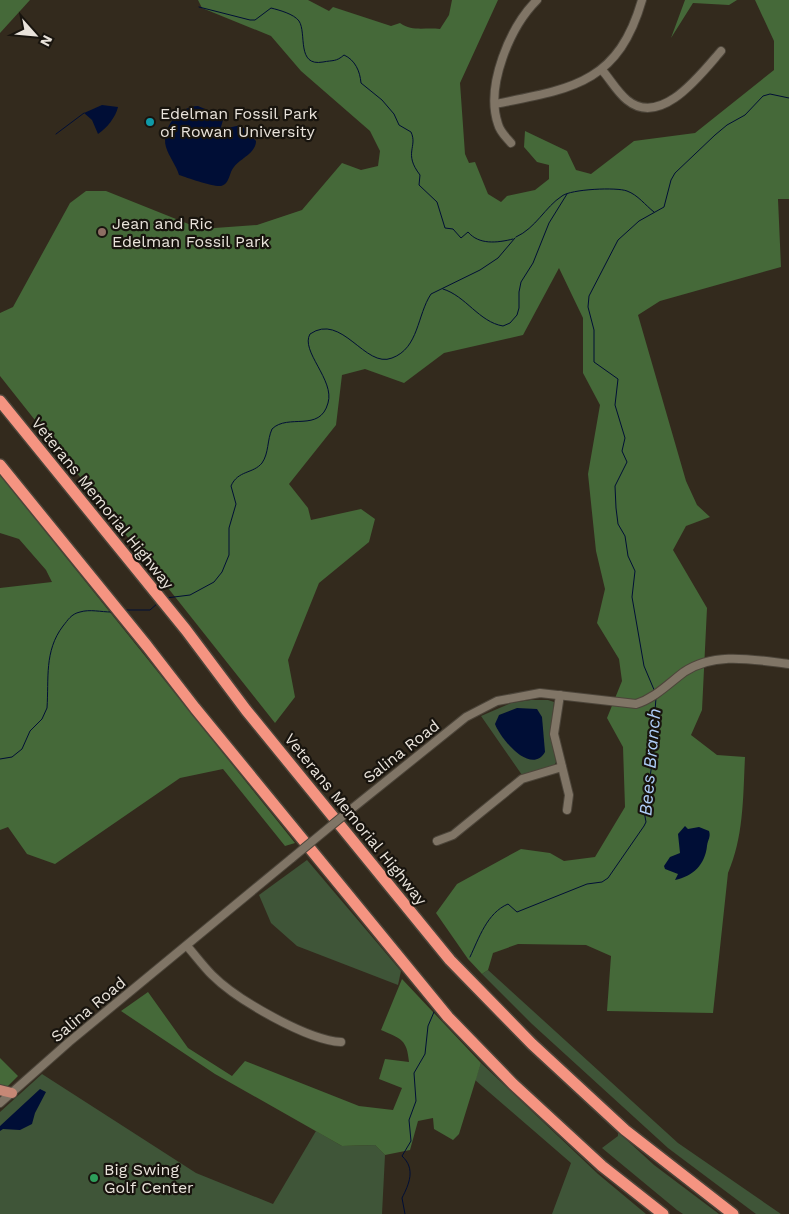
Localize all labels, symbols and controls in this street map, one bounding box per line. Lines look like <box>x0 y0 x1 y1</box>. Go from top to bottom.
north arrow <box>10 10 60 60</box>
text: N <box>37 33 56 49</box>
place label: Edelman Fossil Park of Rowan University <box>160 104 318 141</box>
marker: Edelman Fossil Park of Rowan University <box>144 116 156 128</box>
place label: Jean and Ric Edelman Fossil Park <box>112 214 270 251</box>
marker: Jean and Ric Edelman Fossil Park <box>96 226 108 238</box>
street label: Veterans Memorial Highway <box>27 414 178 594</box>
water label: Bees Branch <box>634 707 665 817</box>
street label: Salina Road <box>359 716 443 787</box>
street label: Veterans Memorial Highway <box>280 730 431 910</box>
street label: Salina Road <box>47 973 129 1046</box>
place label: Big Swing Golf Center <box>104 1160 194 1197</box>
marker: Big Swing Golf Center <box>88 1172 100 1184</box>

